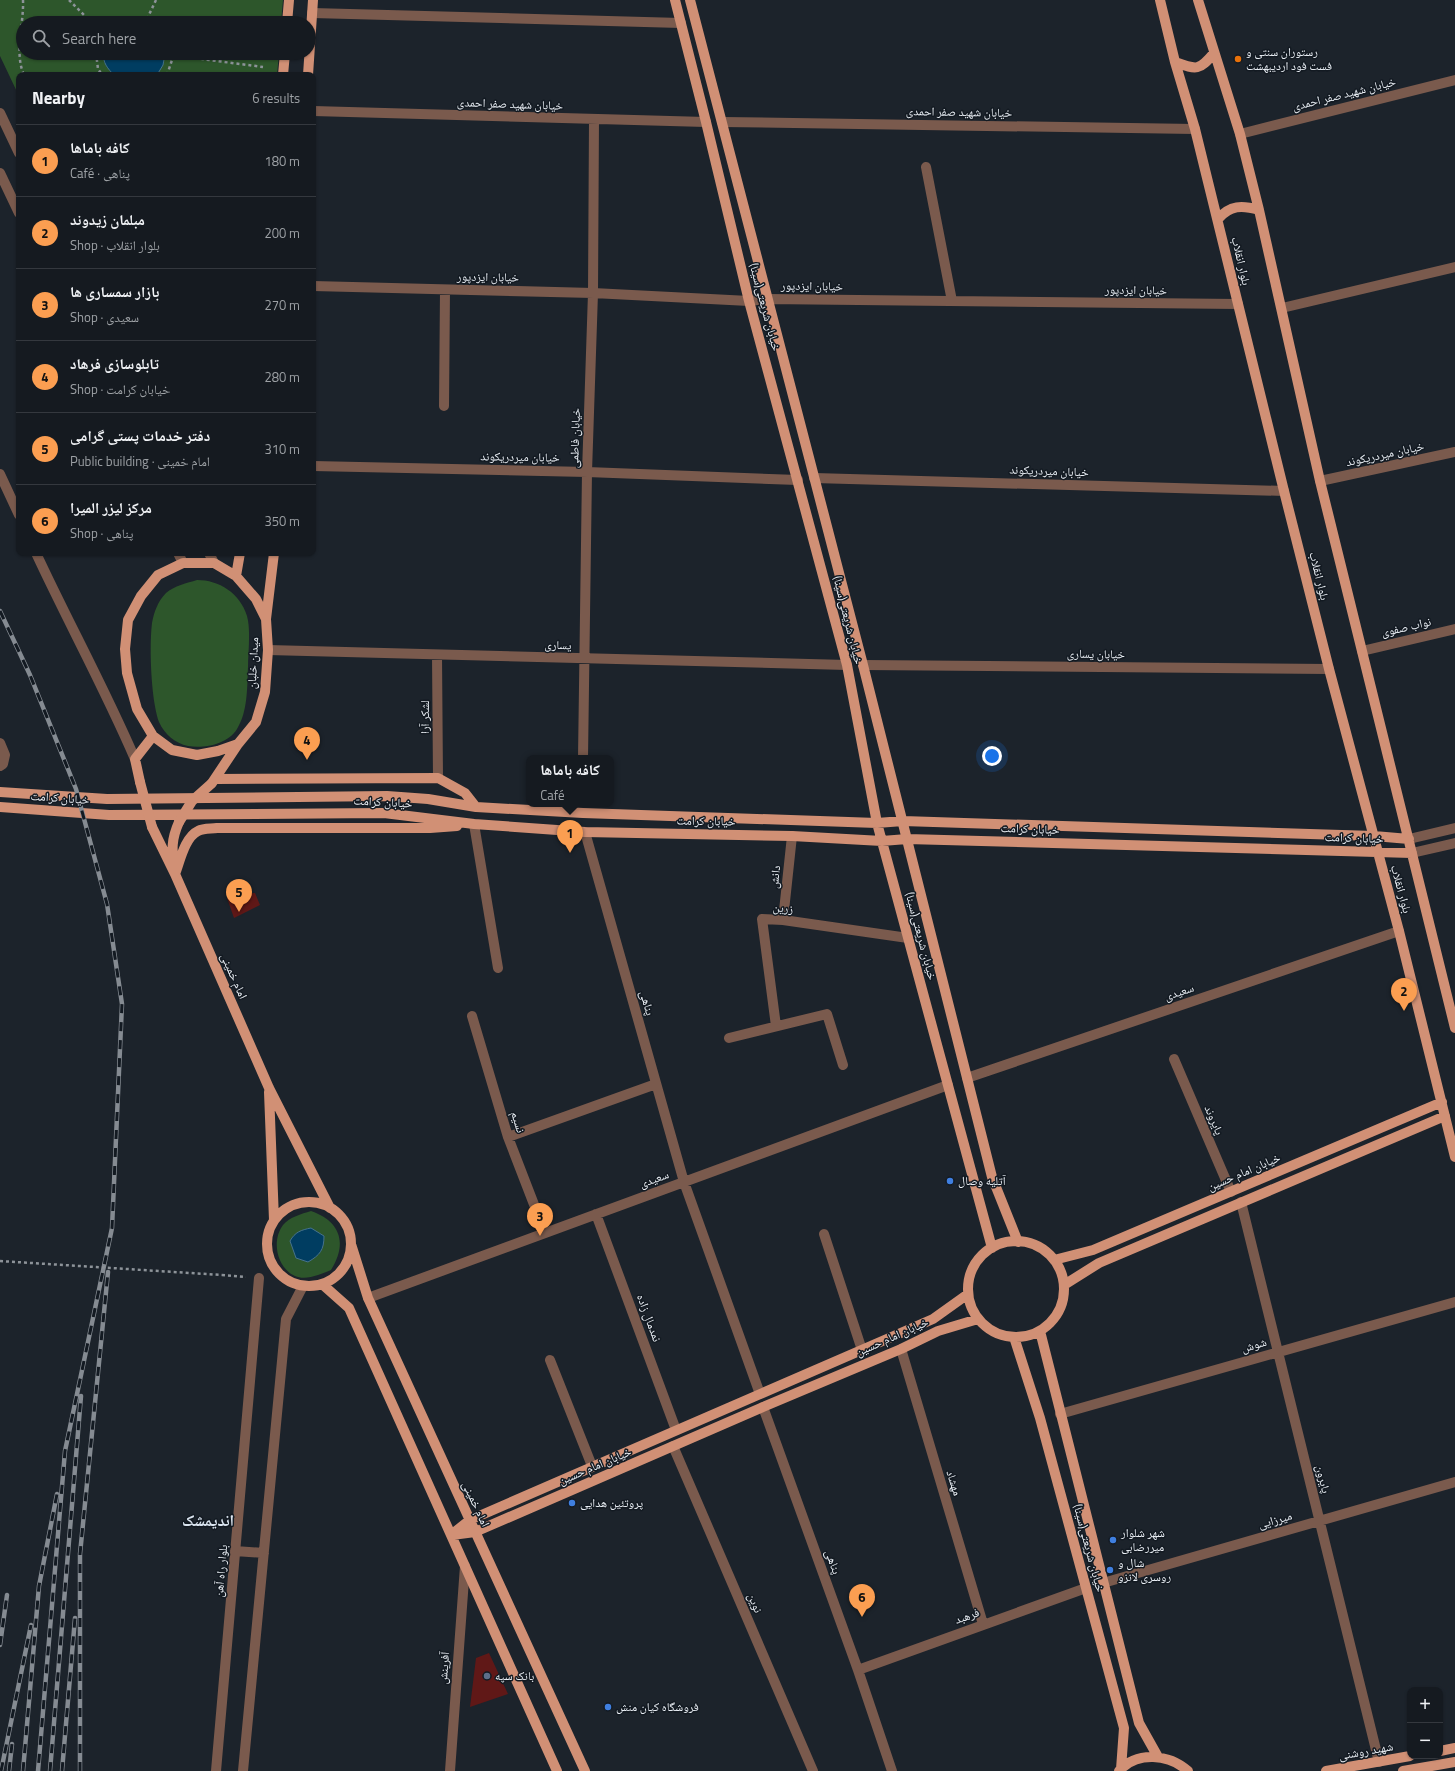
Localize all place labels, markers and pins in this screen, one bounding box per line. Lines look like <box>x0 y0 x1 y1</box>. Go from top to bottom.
place label: رستوران سنتی و فست فود اردیبهشت <box>1246 42 1332 75</box>
marker: رستوران سنتی و فست فود اردیبهشت <box>1233 54 1243 64</box>
pin: 4 <box>294 727 320 760</box>
pin: 1 <box>557 820 583 853</box>
pin: 5 <box>226 879 252 912</box>
pin: 2 <box>1391 978 1417 1011</box>
place label: آتلیه وصال <box>958 1171 1006 1190</box>
marker: آتلیه وصال <box>945 1176 955 1186</box>
pin: 3 <box>527 1203 553 1236</box>
place label: پروتئین هدایی <box>580 1493 644 1512</box>
marker: پروتئین هدایی <box>567 1498 577 1508</box>
place label: شهر شلوار میررضابی <box>1120 1523 1165 1556</box>
marker: شهر شلوار میررضابی <box>1108 1535 1118 1545</box>
place label: شال و روسری لانزو <box>1118 1553 1171 1586</box>
marker: شال و روسری لانزو <box>1105 1565 1115 1575</box>
pin: 6 <box>849 1584 875 1617</box>
place label: بانک سپه <box>495 1666 534 1685</box>
marker: بانک سپه <box>482 1671 492 1681</box>
place label: فروشگاه کیان منش <box>616 1697 699 1716</box>
marker: فروشگاه کیان منش <box>603 1702 613 1712</box>

